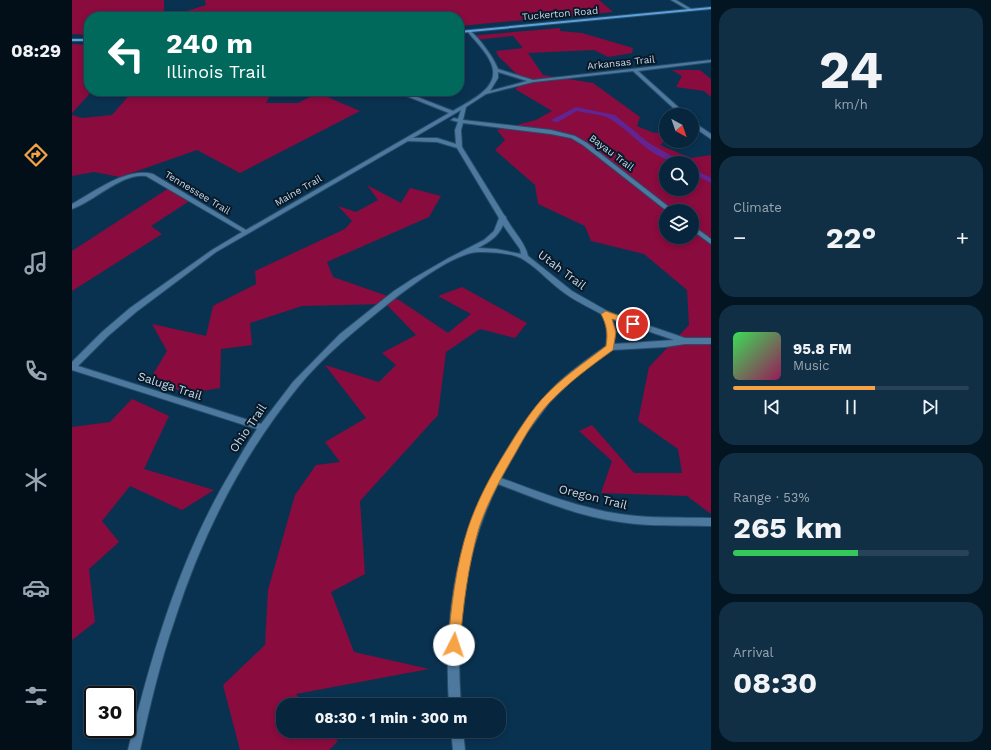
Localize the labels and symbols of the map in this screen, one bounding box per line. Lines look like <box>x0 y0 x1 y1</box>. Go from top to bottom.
street label: Tuckerton Road <box>522 5 599 22</box>
street label: Arkansas Trail <box>587 53 656 72</box>
north arrow <box>659 108 699 148</box>
street label: Bayau Trail <box>587 132 636 173</box>
street label: Tennessee Trail <box>163 168 233 216</box>
street label: Maine Trail <box>273 173 324 208</box>
street label: Utah Trail <box>535 247 589 293</box>
pin <box>616 307 650 341</box>
street label: Saluga Trail <box>136 369 204 403</box>
street label: Ohio Trail <box>227 401 269 455</box>
street label: Oregon Trail <box>557 482 629 512</box>
position arrow <box>433 624 475 666</box>
speed limit sign: 30 <box>84 686 136 738</box>

